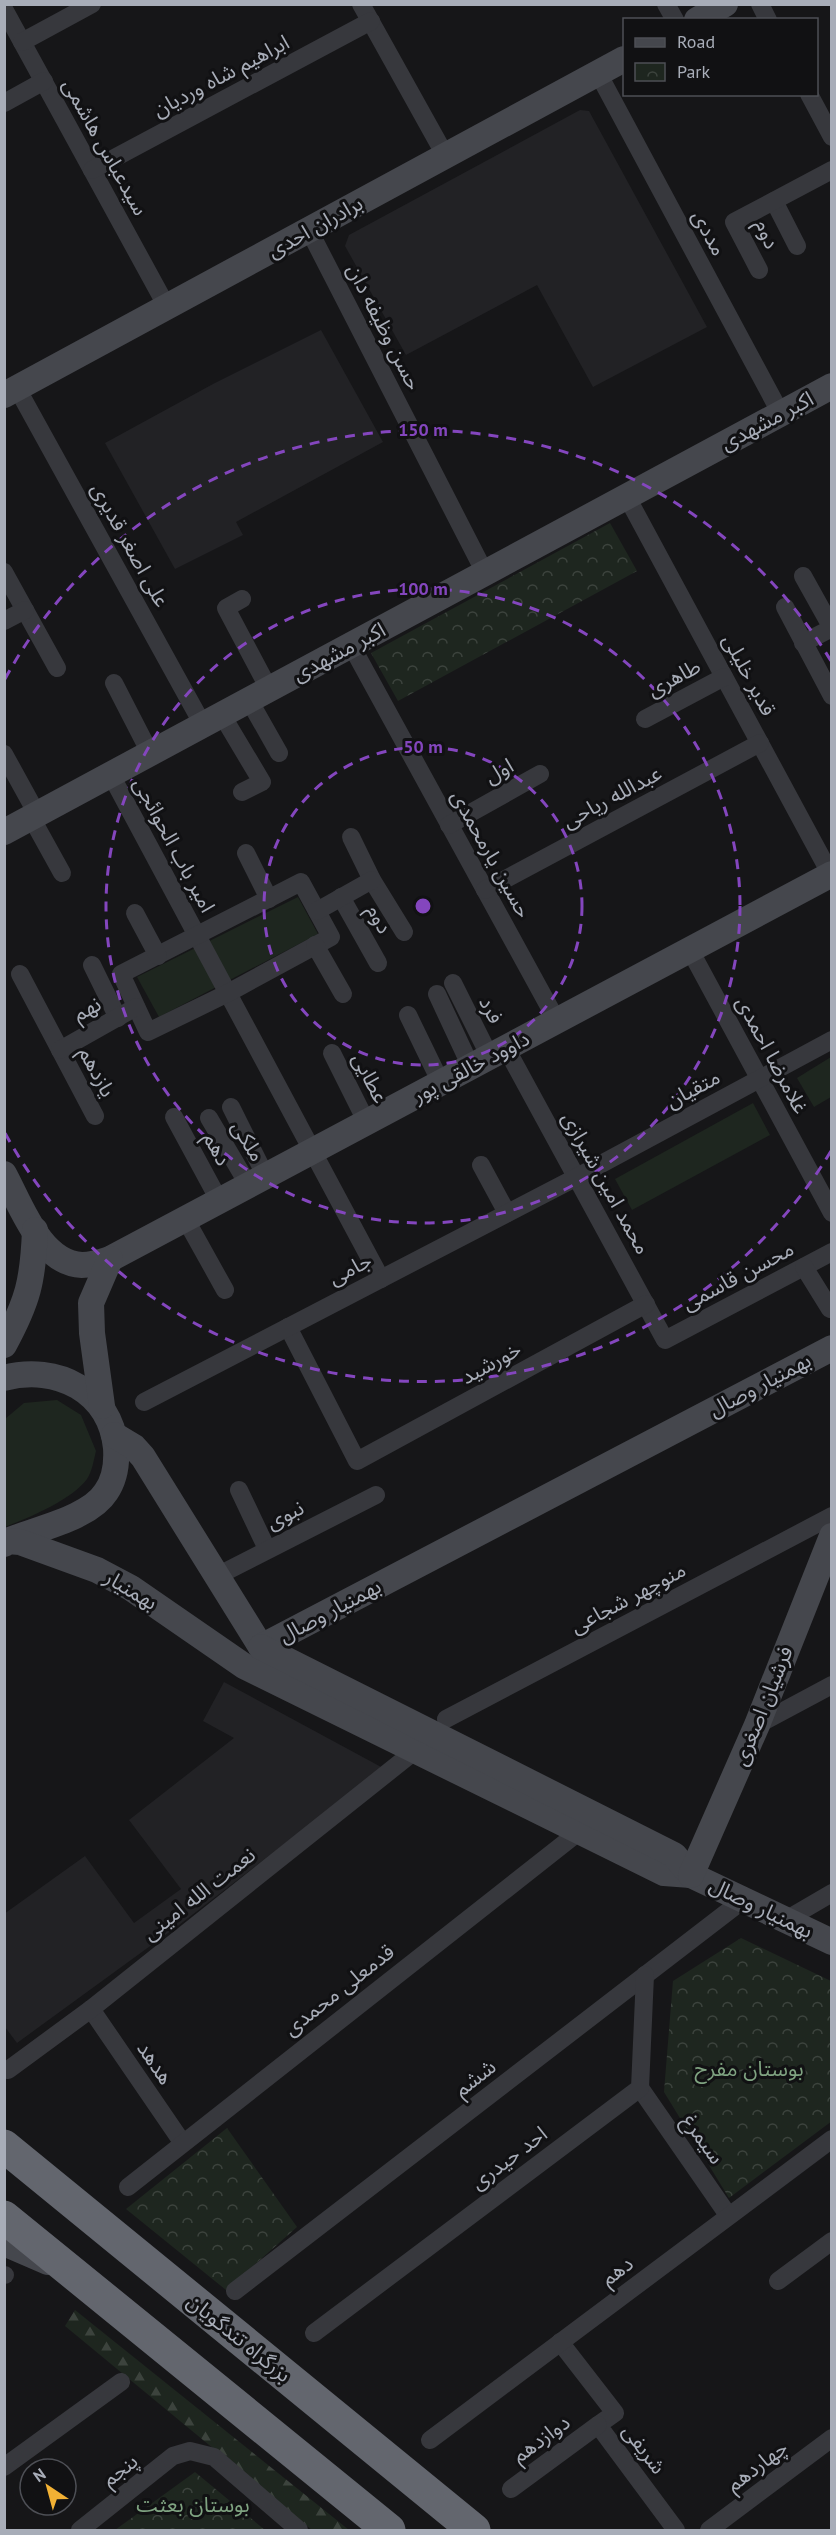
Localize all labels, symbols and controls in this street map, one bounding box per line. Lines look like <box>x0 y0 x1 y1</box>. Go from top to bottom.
legend <box>623 18 818 96</box>
street label: ابراهیم شاه وردیان <box>148 28 295 125</box>
text: Road <box>677 30 715 53</box>
text: Park <box>677 60 710 83</box>
street label: سیدعباس هاشمی <box>57 73 154 220</box>
street label: برادران احدی <box>262 189 367 264</box>
street label: مددی <box>686 205 733 260</box>
street label: دوم <box>746 215 786 254</box>
street label: حسن وظیفه دان <box>341 259 428 394</box>
street label: اکبر مشهدی <box>716 385 818 456</box>
text: 150 m <box>398 418 448 441</box>
street label: علی اصغر قدیری <box>85 478 176 612</box>
text: 100 m <box>398 577 448 600</box>
street label: اکبر مشهدی <box>288 616 390 687</box>
street label: قدیر خلیلی <box>717 629 782 720</box>
street label: طاهری <box>642 652 705 703</box>
text: 50 m <box>403 735 443 758</box>
street label: اول <box>480 752 518 789</box>
street label: عبدالله ریاحی <box>557 759 666 834</box>
street label: امیر باب الحوائجی <box>127 773 221 917</box>
street label: حسین یارمحمدی <box>445 785 538 922</box>
centre of rings <box>413 896 433 916</box>
street label: دوم <box>358 899 398 940</box>
street label: نهم <box>68 990 107 1029</box>
street label: غلامرضا احمدی <box>730 991 815 1118</box>
street label: فرد <box>473 992 510 1028</box>
street label: داوود خالقی پور <box>407 1024 534 1109</box>
street label: یازدهم <box>71 1042 122 1103</box>
street label: عطایی <box>346 1048 395 1108</box>
street label: متقیان <box>661 1063 725 1114</box>
street label: محمد امین شیرازی <box>556 1107 657 1259</box>
street label: ملکی <box>226 1115 271 1166</box>
street label: دهم <box>196 1127 237 1171</box>
street label: محسن قاسمی <box>677 1235 798 1316</box>
street label: جامی <box>324 1246 376 1291</box>
street label: خورشید <box>456 1335 526 1390</box>
street label: بهمنیار وصال <box>704 1346 816 1423</box>
street label: نبوی <box>261 1494 308 1535</box>
street label: منوچهر شجاعی <box>565 1556 690 1639</box>
street label: بهمنیار <box>99 1563 163 1616</box>
street label: بهمنیار وصال <box>274 1572 386 1649</box>
street label: فرشیان اصغری <box>726 1642 799 1770</box>
street label: نعمت الله امینی <box>137 1841 261 1946</box>
street label: بهمنیار وصال <box>705 1871 817 1944</box>
street label: قدمعلی محمدی <box>278 1938 400 2041</box>
street label: هدهد <box>131 2036 180 2090</box>
street label: ششم <box>448 2053 502 2104</box>
park label: بوستان مفرح <box>694 2055 804 2084</box>
street label: سیمرغ <box>675 2108 730 2170</box>
street label: احد حیدری <box>465 2120 552 2195</box>
street label: دهم <box>595 2250 640 2293</box>
street label: بزرگراه تندگویان <box>182 2287 297 2388</box>
street label: دوازدهم <box>506 2408 576 2470</box>
street label: شریفی <box>617 2418 672 2479</box>
street label: چهاردهم <box>721 2434 794 2499</box>
street label: پنجم <box>96 2447 144 2494</box>
north arrow <box>18 2457 78 2517</box>
text: N <box>29 2464 49 2486</box>
park label: بوستان بعثت <box>136 2491 250 2518</box>

